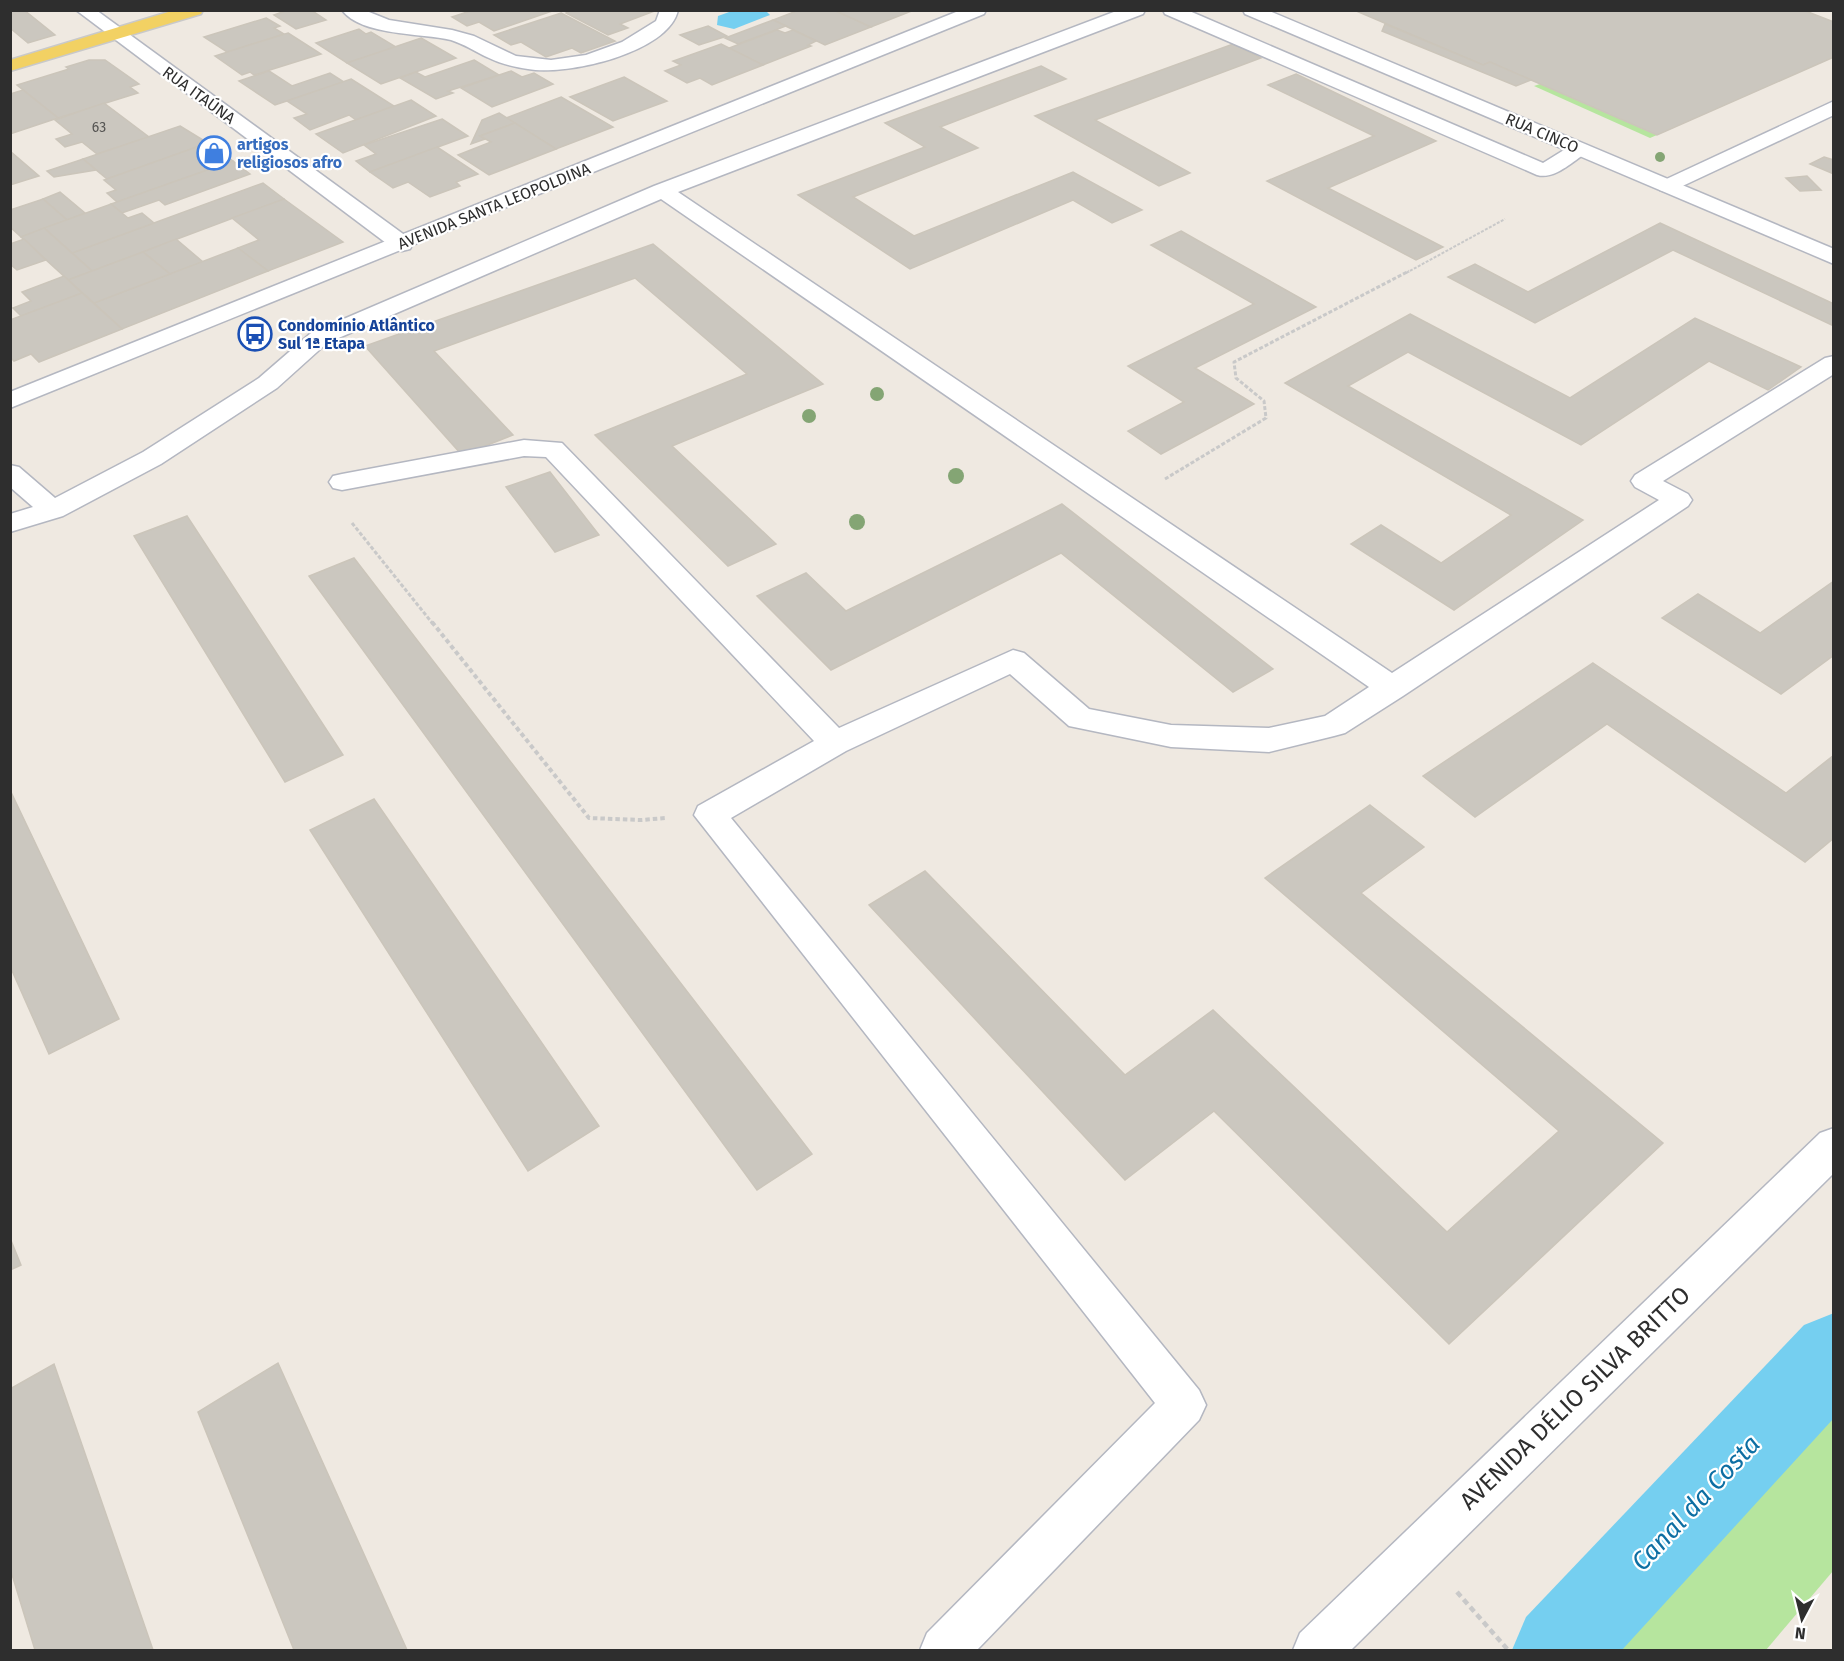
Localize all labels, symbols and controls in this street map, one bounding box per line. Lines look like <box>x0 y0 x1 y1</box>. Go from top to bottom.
street label: RUA ITAÚNA <box>159 61 240 128</box>
street label: RUA CINCO <box>1503 109 1581 157</box>
house number: 63 <box>92 119 106 136</box>
shop icon: artigos religiosos afro <box>196 135 232 171</box>
place label: artigos religiosos afro <box>237 135 342 172</box>
street label: AVENIDA SANTA LEOPOLDINA <box>395 158 594 253</box>
bus stop icon: Condomínio Atlântico Sul 1ª Etapa <box>237 316 273 352</box>
place label: Condomínio Atlântico Sul 1ª Etapa <box>278 316 435 353</box>
street label: AVENIDA DÉLIO SILVA BRITTO <box>1453 1280 1696 1515</box>
water label: Canal da Costa <box>1625 1429 1767 1577</box>
north arrow <box>1772 1589 1832 1649</box>
text: N <box>1794 1623 1807 1643</box>

